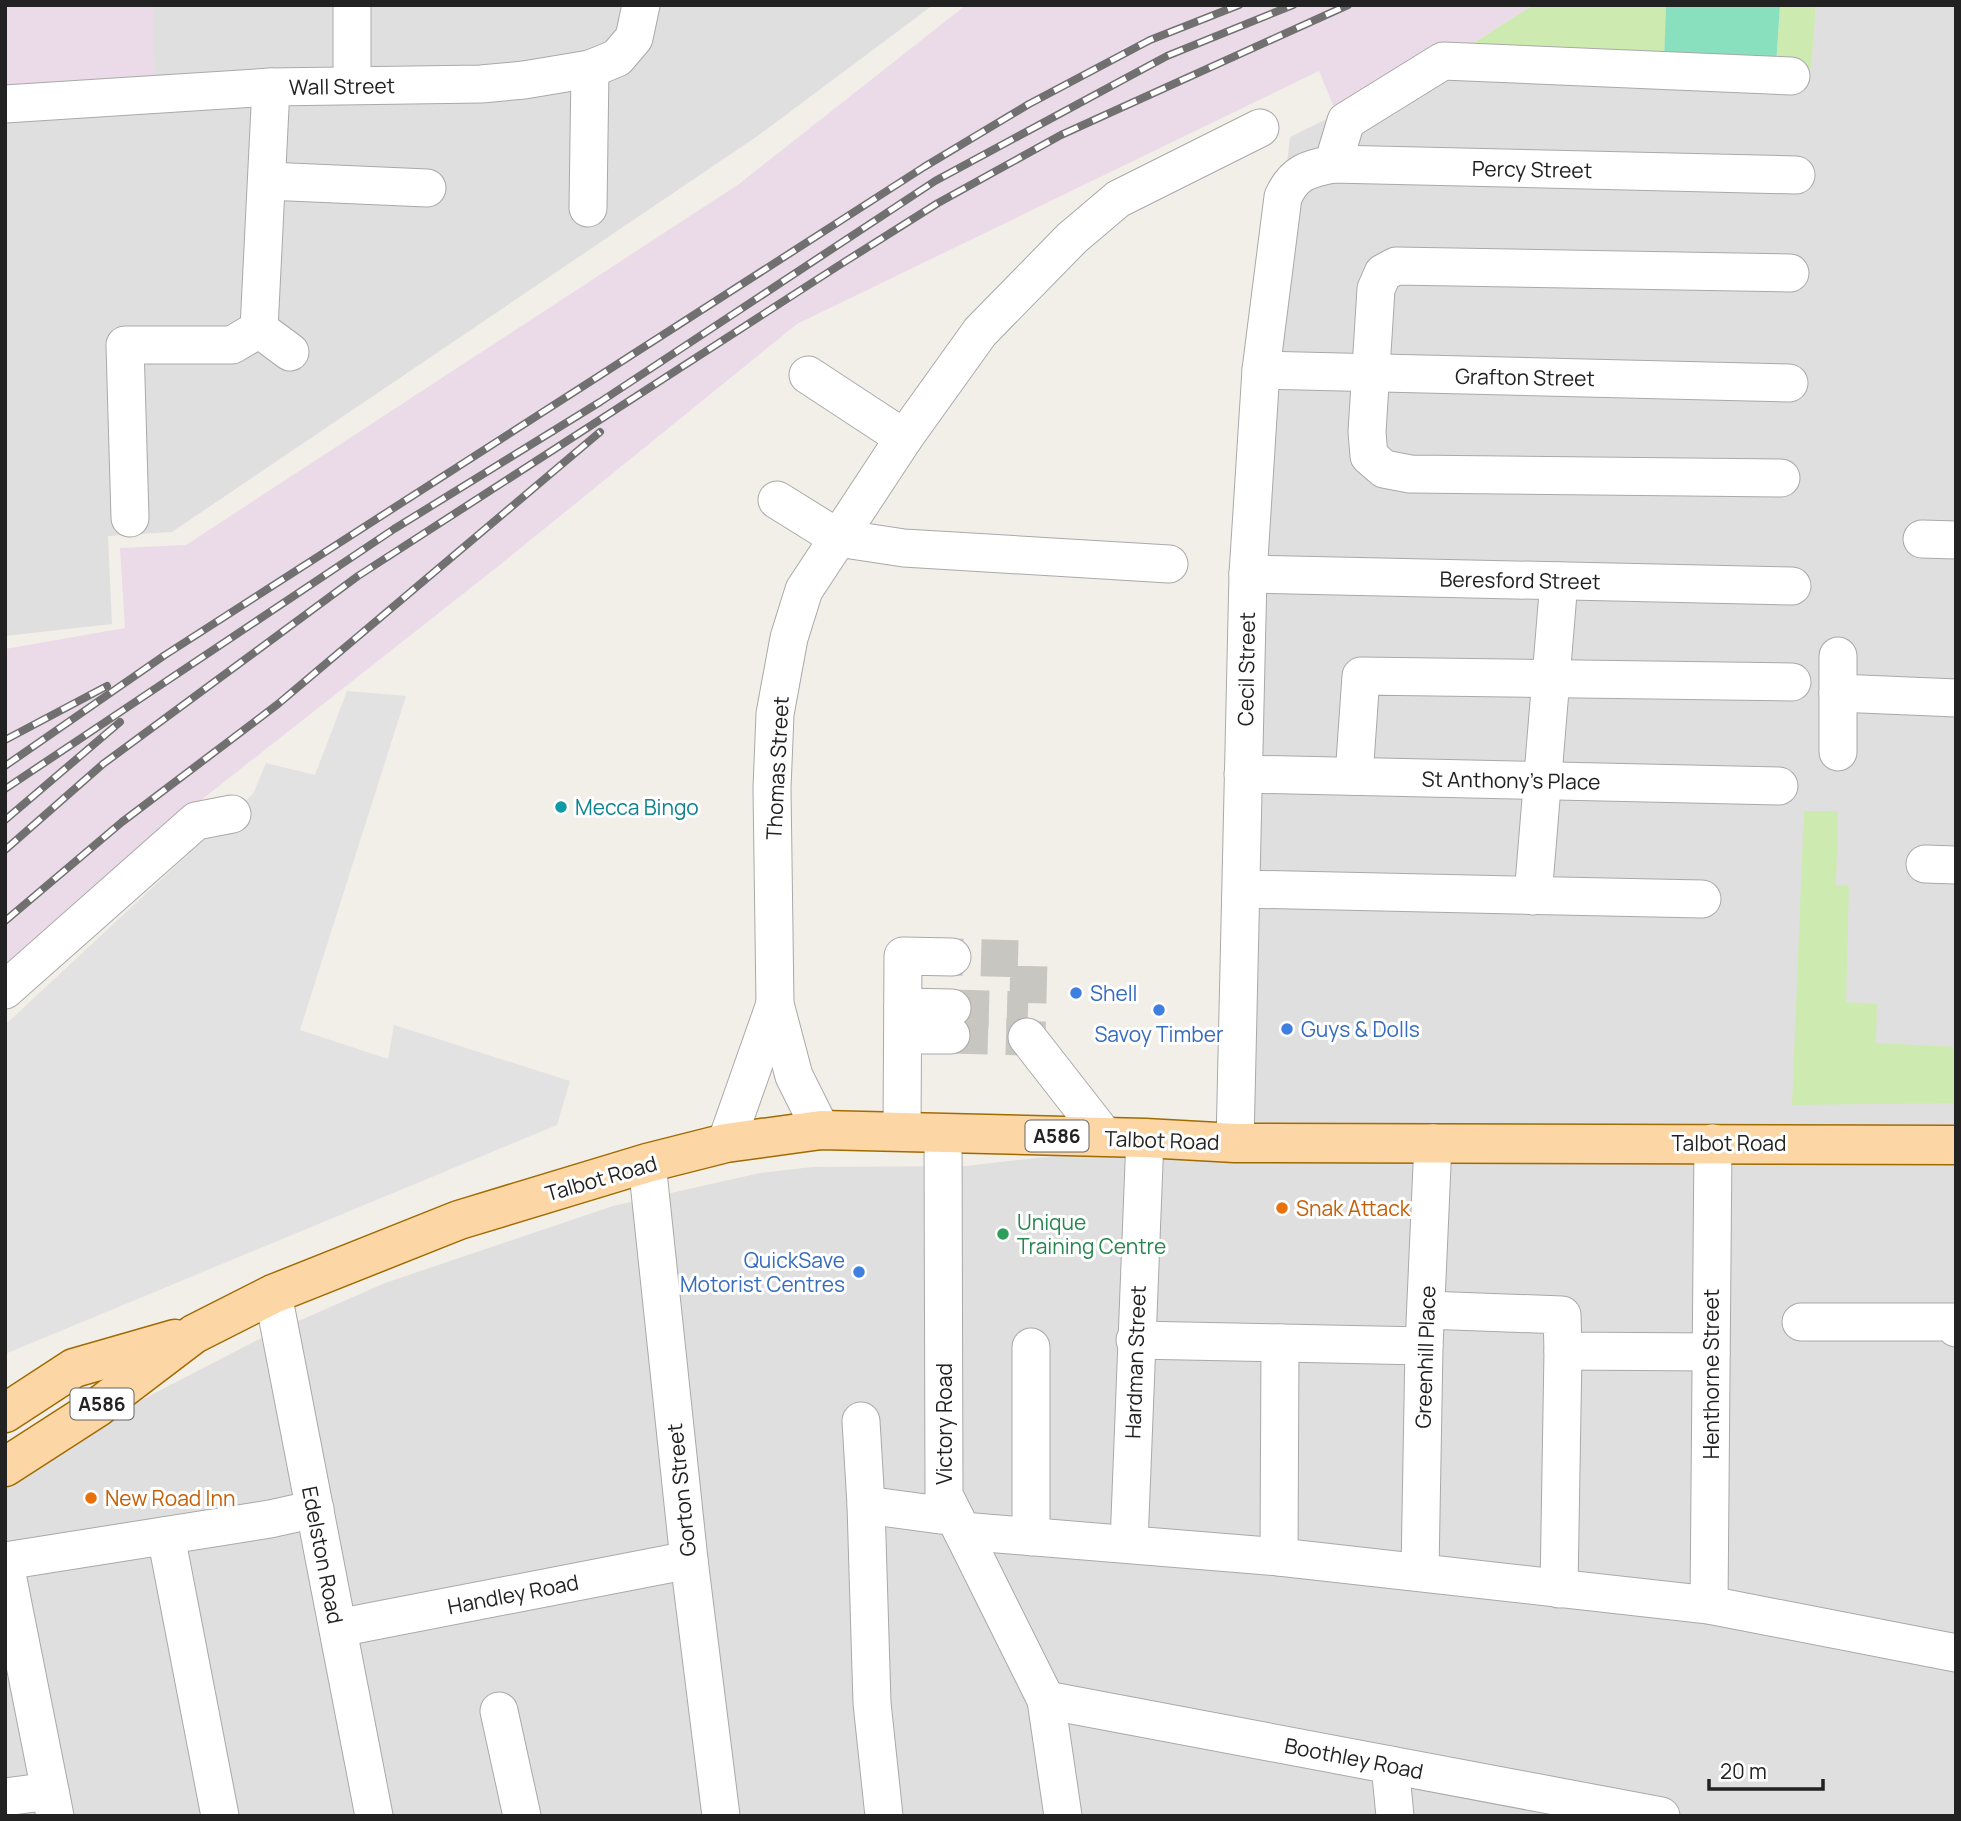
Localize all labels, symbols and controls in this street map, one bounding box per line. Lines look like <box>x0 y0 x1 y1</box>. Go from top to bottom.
street label: Wall Street <box>289 71 395 101</box>
street label: Percy Street <box>1472 154 1592 184</box>
street label: Grafton Street <box>1455 362 1595 392</box>
street label: Beresford Street <box>1439 565 1601 595</box>
street label: Cecil Street <box>1231 612 1261 726</box>
street label: Thomas Street <box>759 695 795 841</box>
street label: St Anthony's Place <box>1421 764 1601 796</box>
place label: Mecca Bingo <box>575 793 699 821</box>
marker: Mecca Bingo <box>553 799 569 815</box>
place label: Shell <box>1090 979 1138 1007</box>
marker: Shell <box>1068 985 1084 1001</box>
marker: Savoy Timber <box>1151 1002 1167 1018</box>
place label: Guys & Dolls <box>1301 1015 1420 1043</box>
place label: Savoy Timber <box>1094 1020 1224 1048</box>
marker: Guys & Dolls <box>1279 1021 1295 1037</box>
road number: A586 <box>1026 1120 1088 1152</box>
street label: Talbot Road <box>1104 1124 1220 1156</box>
street label: Talbot Road <box>1672 1129 1786 1157</box>
street label: Talbot Road <box>542 1149 660 1207</box>
place label: Snak Attack <box>1296 1194 1411 1222</box>
marker: Snak Attack <box>1274 1200 1290 1216</box>
place label: Unique Training Centre <box>1017 1208 1166 1260</box>
marker: Unique Training Centre <box>995 1226 1011 1242</box>
place label: QuickSave Motorist Centres <box>680 1246 845 1298</box>
marker: QuickSave Motorist Centres <box>851 1264 867 1280</box>
street label: Hardman Street <box>1118 1285 1152 1439</box>
street label: Greenhill Place <box>1409 1285 1441 1429</box>
street label: Henthorne Street <box>1697 1289 1725 1459</box>
street label: Victory Road <box>930 1363 958 1485</box>
road number: A586 <box>70 1388 134 1420</box>
street label: Gorton Street <box>660 1422 702 1558</box>
place label: New Road Inn <box>105 1484 235 1512</box>
street label: Edelston Road <box>296 1484 350 1626</box>
marker: New Road Inn <box>83 1490 99 1506</box>
street label: Handley Road <box>445 1568 581 1620</box>
street label: Boothley Road <box>1282 1731 1426 1785</box>
scale bar <box>1709 1748 1823 1792</box>
text: 20 m <box>1720 1757 1767 1785</box>

